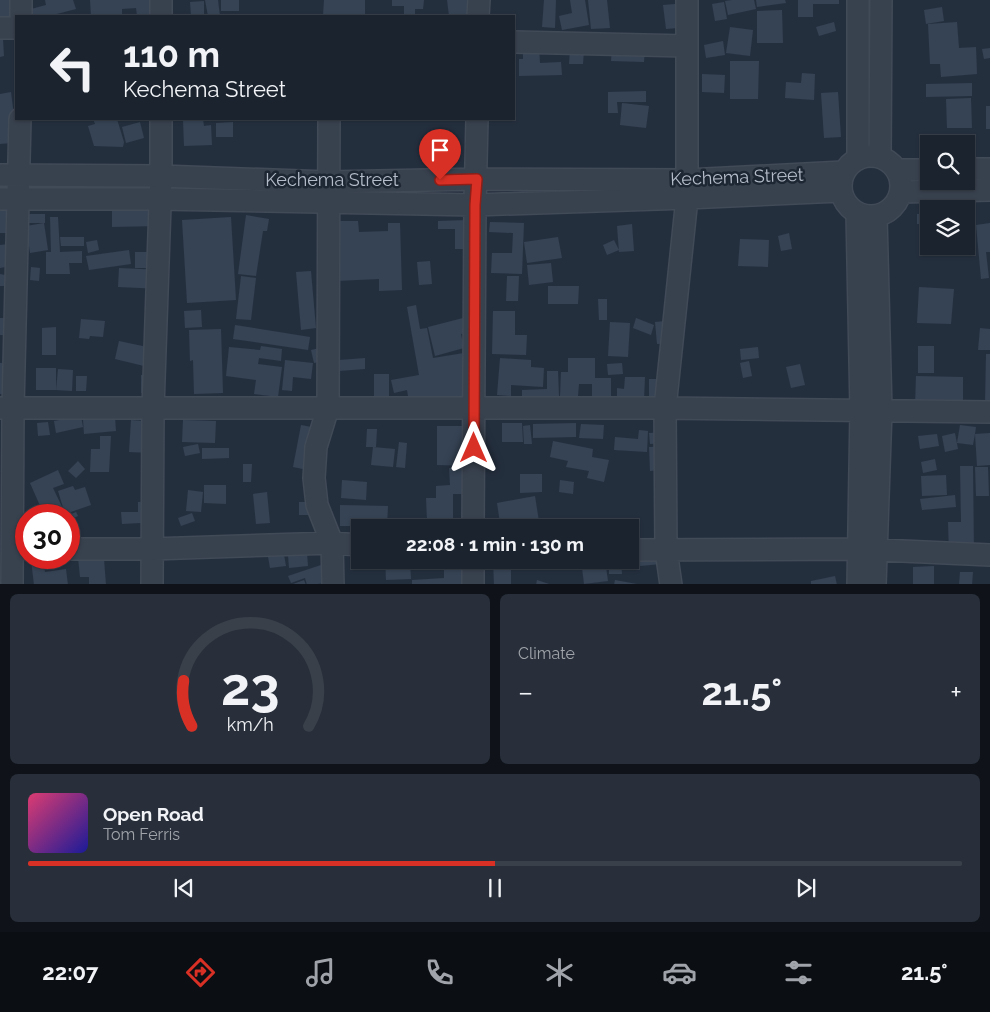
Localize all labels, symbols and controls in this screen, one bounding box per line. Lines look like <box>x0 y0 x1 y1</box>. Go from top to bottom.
text: 110 m <box>123 34 220 75</box>
icon: left <box>40 35 105 100</box>
text: Kechema Street <box>123 76 286 102</box>
pin <box>419 129 461 180</box>
map controls <box>920 135 975 255</box>
button: search <box>920 135 975 190</box>
icon: arrive <box>426 136 454 164</box>
street label: Kechema Street <box>670 164 804 189</box>
street label: Kechema Street <box>265 169 399 190</box>
button: layers <box>920 200 975 255</box>
position arrow <box>447 421 499 473</box>
speed limit sign: 30 <box>15 504 80 569</box>
text: 22:08 · 1 min · 130 m <box>406 533 584 555</box>
text: Climate <box>518 644 575 663</box>
text: 23 <box>221 656 279 717</box>
text: 21.5° <box>701 669 782 714</box>
text: − <box>518 676 533 709</box>
text: + <box>950 676 962 709</box>
text: km/h <box>226 714 274 735</box>
text: Open Road <box>103 803 204 825</box>
text: Tom Ferris <box>103 825 180 844</box>
icon: previous <box>170 874 198 902</box>
icon: pause <box>481 874 509 902</box>
icon: next <box>792 874 820 902</box>
icon: directions <box>183 955 218 990</box>
icon: music <box>303 955 338 990</box>
icon: phone <box>422 955 457 990</box>
icon: climate <box>542 955 577 990</box>
icon: car <box>662 955 697 990</box>
icon: filters <box>781 955 816 990</box>
text: 22:07 <box>42 959 98 985</box>
text: 21.5° <box>901 959 948 985</box>

